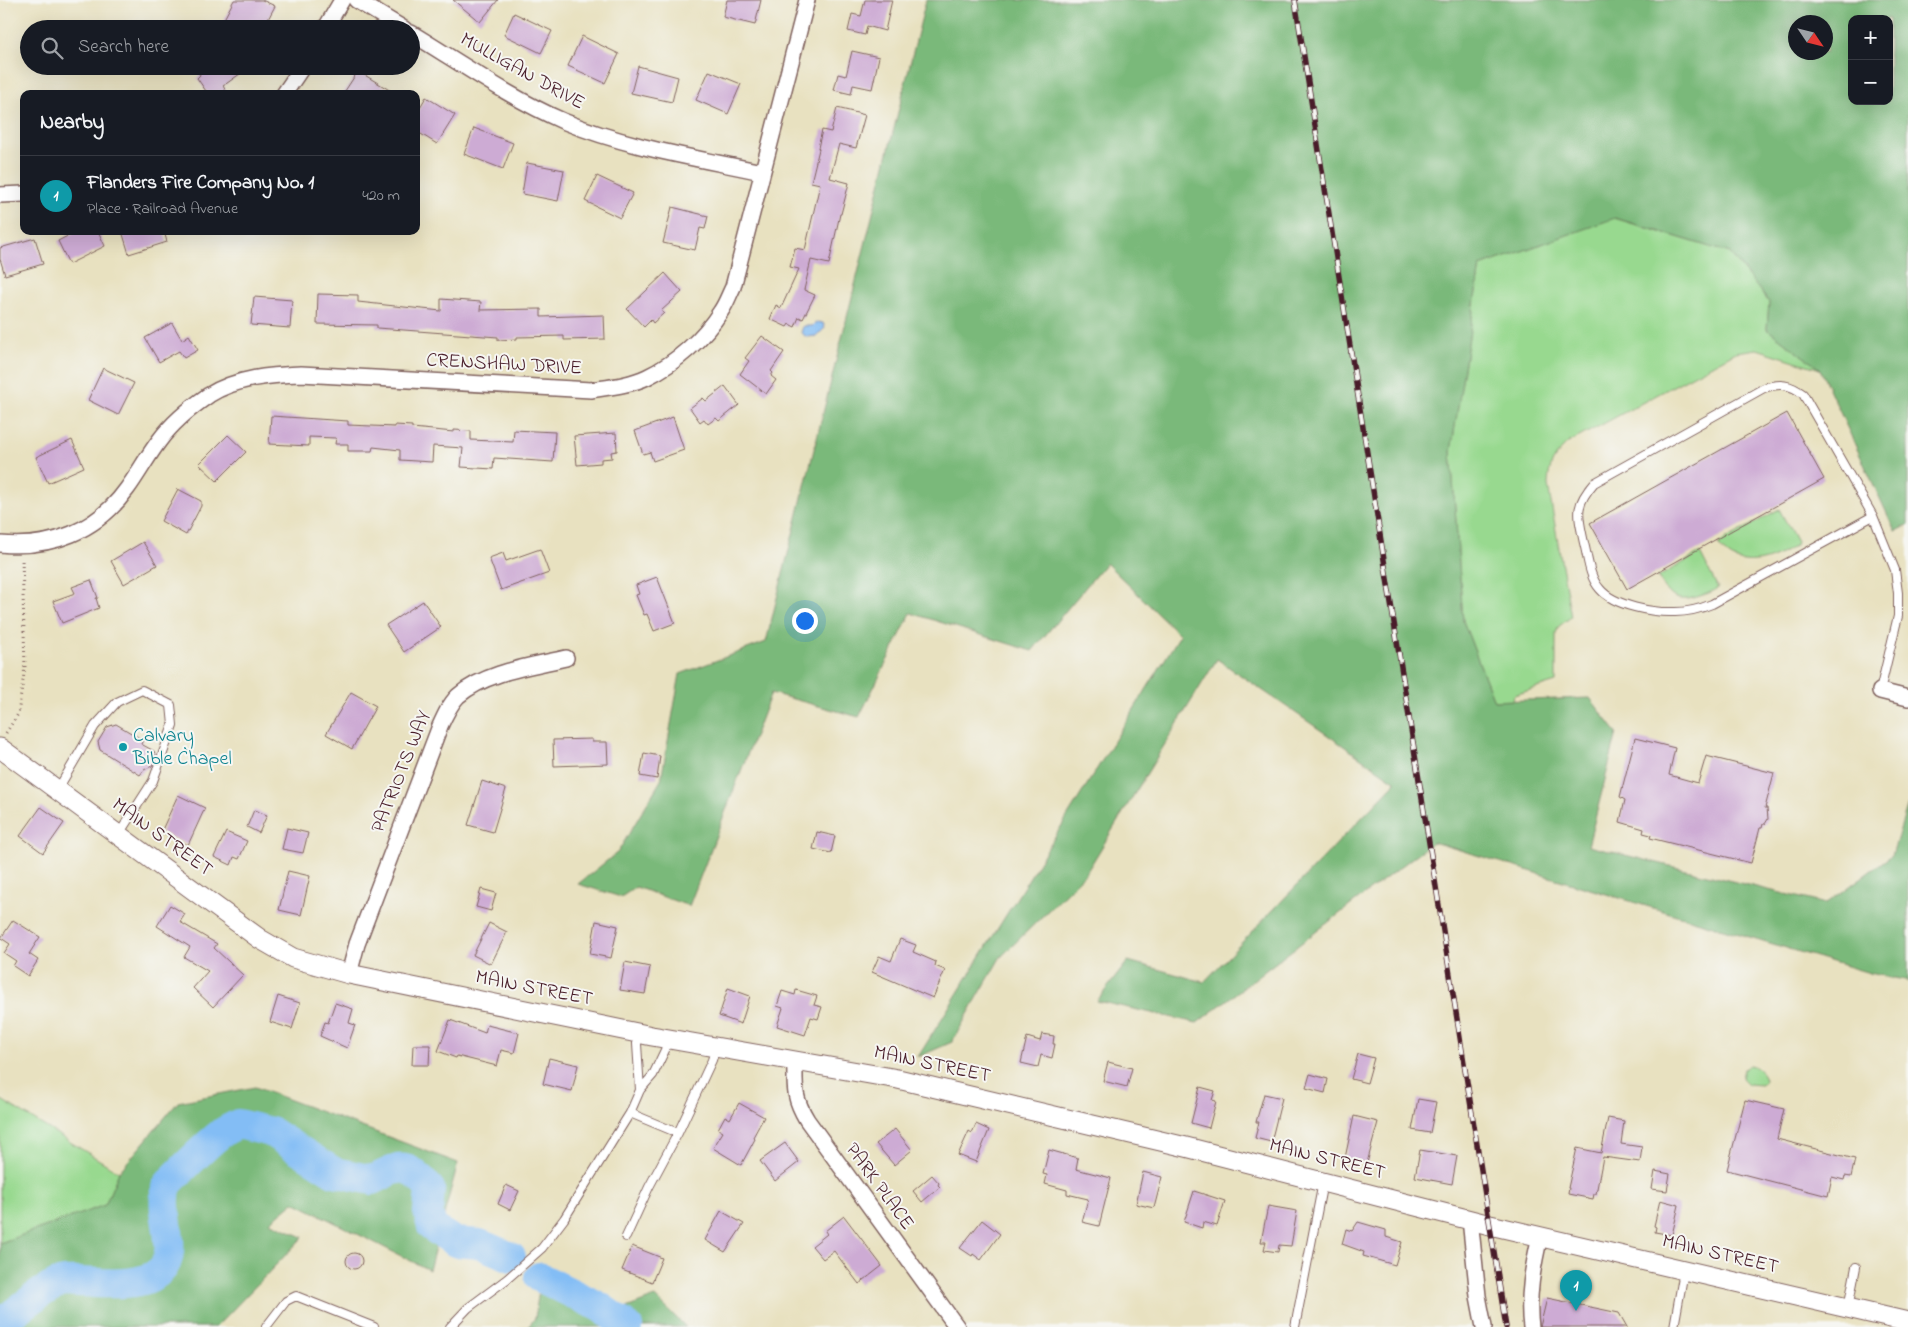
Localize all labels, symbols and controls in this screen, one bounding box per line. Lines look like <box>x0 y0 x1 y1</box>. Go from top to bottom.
north arrow <box>1788 15 1833 60</box>
map controls <box>1848 15 1893 105</box>
button: + <box>1848 15 1893 60</box>
search box <box>20 20 420 75</box>
street label: MULLIGAN DRIVE <box>454 26 590 118</box>
icon: search <box>38 34 66 62</box>
text: Search here <box>78 34 169 61</box>
button: − <box>1848 60 1893 105</box>
text: Nearby <box>40 108 104 138</box>
text: Flanders Fire Company No. 1 <box>87 170 314 197</box>
text: 1 <box>53 184 59 208</box>
text: 420 m <box>362 184 400 208</box>
text: Place · Railroad Avenue <box>87 197 238 221</box>
street label: CRENSHAW DRIVE <box>425 346 583 384</box>
your location <box>792 608 818 634</box>
street label: PATRIOTS WAY <box>364 707 440 837</box>
place label: Calvary Bible Chapel <box>132 722 232 774</box>
marker: Calvary Bible Chapel <box>117 741 129 753</box>
street label: MAIN STREET <box>105 791 219 885</box>
street label: MAIN STREET <box>473 963 595 1015</box>
street label: MAIN STREET <box>871 1038 993 1092</box>
street label: MAIN STREET <box>1266 1132 1388 1188</box>
street label: PARK PLACE <box>837 1137 921 1237</box>
street label: MAIN STREET <box>1659 1228 1781 1282</box>
pin: 1 <box>1560 1270 1592 1311</box>

